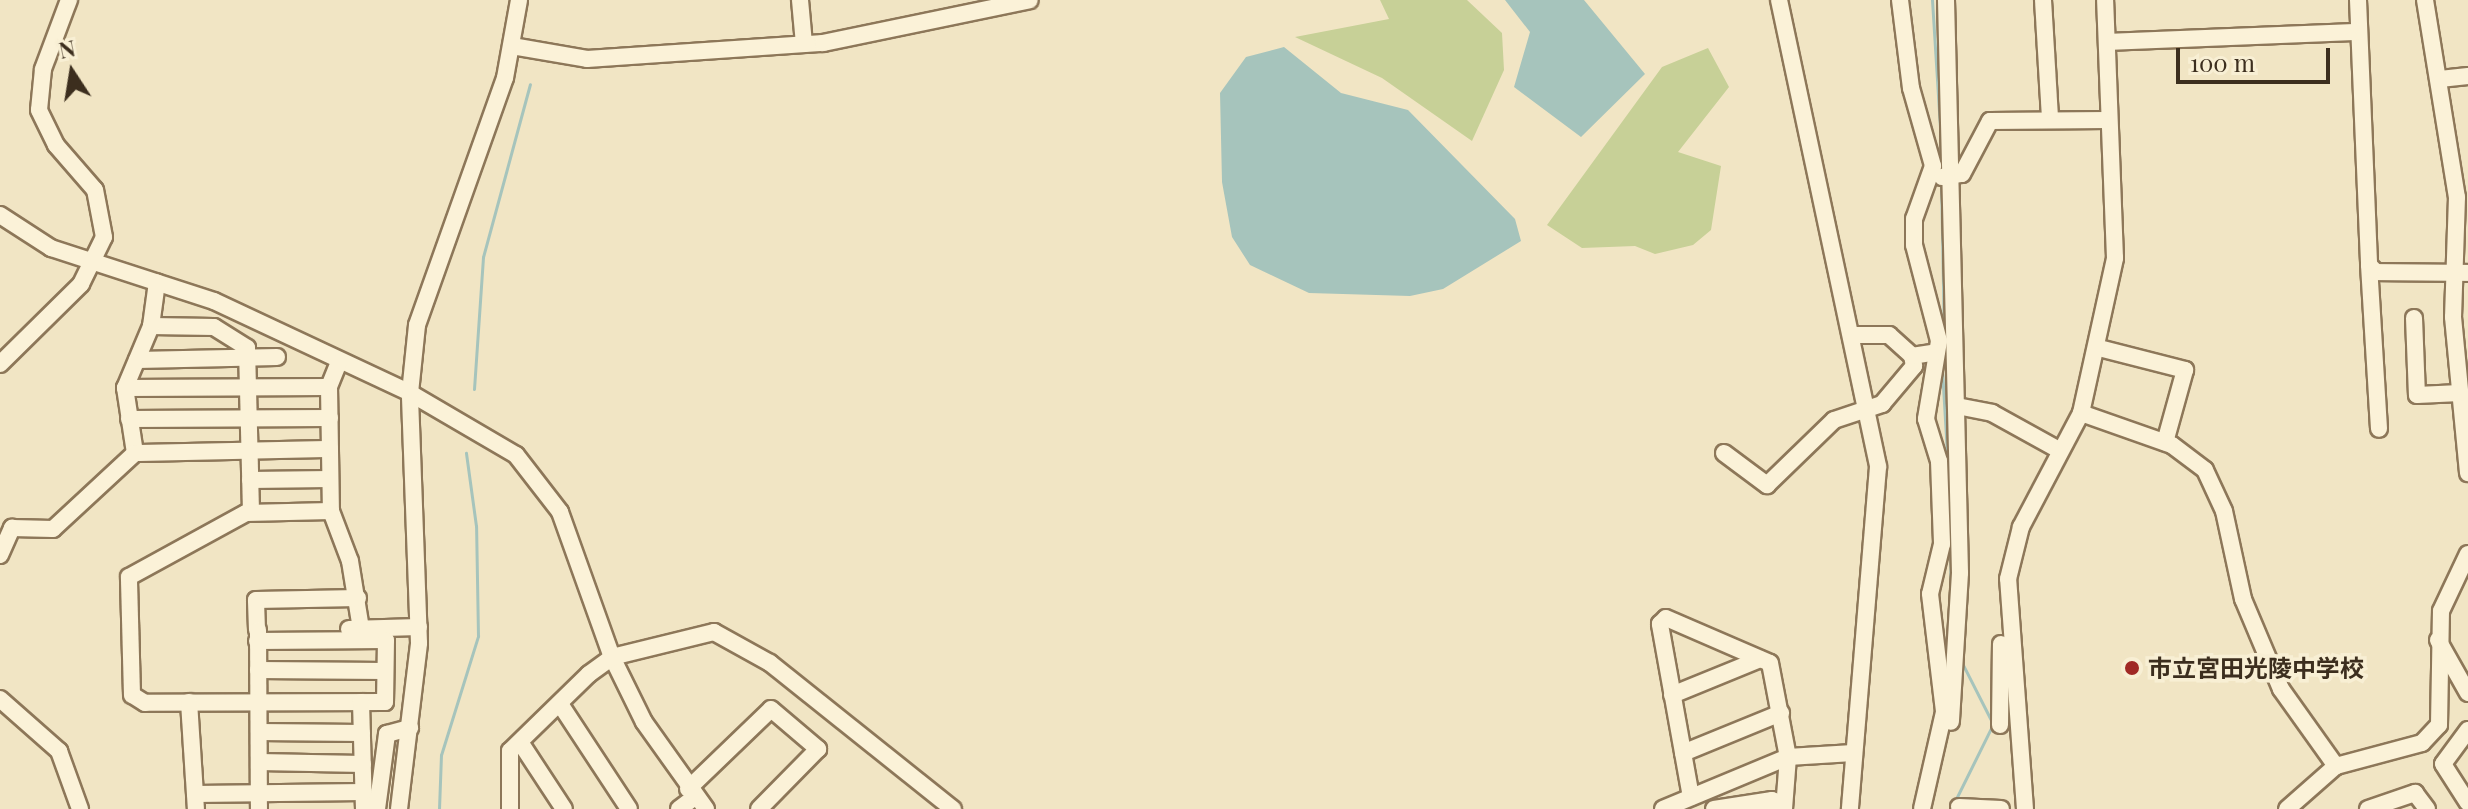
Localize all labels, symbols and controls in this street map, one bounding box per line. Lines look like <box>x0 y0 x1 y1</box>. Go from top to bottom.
north arrow <box>32 32 112 112</box>
text: N <box>56 32 78 65</box>
scale bar <box>2180 32 2334 82</box>
text: 100 m <box>2190 46 2255 78</box>
place label: 市立宮田光陵中学校 <box>2148 654 2364 682</box>
marker: 市立宮田光陵中学校 <box>2123 659 2141 677</box>

